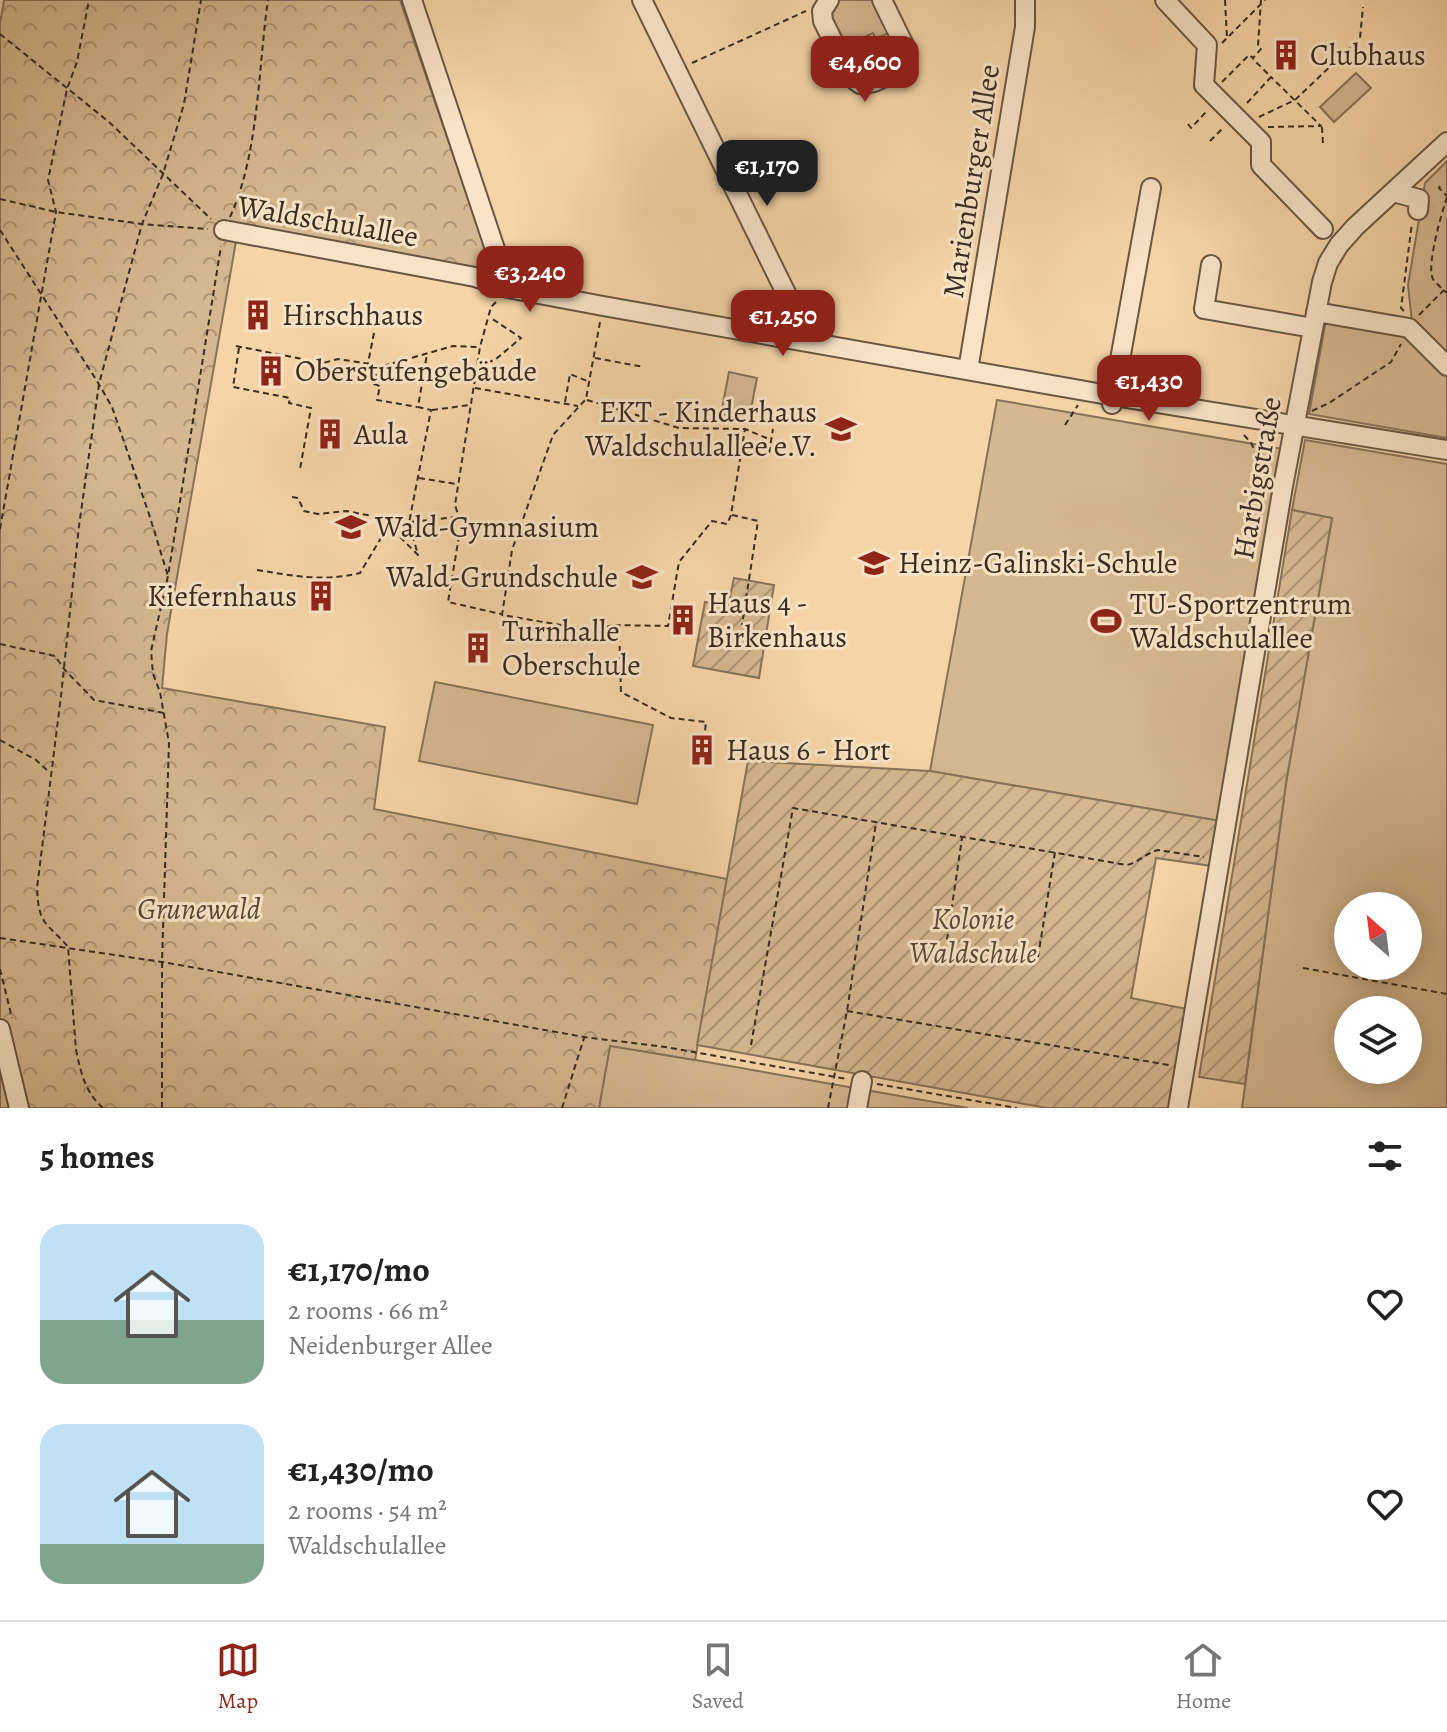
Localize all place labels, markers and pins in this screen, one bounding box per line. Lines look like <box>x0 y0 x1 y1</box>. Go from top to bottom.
place label: Clubhaus <box>1310 35 1426 75</box>
pin: €4,600 <box>800 36 930 104</box>
building icon: Clubhaus <box>1269 38 1303 72</box>
pin: €1,170 <box>702 140 832 208</box>
pin: €3,240 <box>465 246 595 314</box>
pin: €1,250 <box>718 290 848 358</box>
place label: Hirschhaus <box>282 295 423 335</box>
building icon: Hirschhaus <box>241 298 275 332</box>
place label: Oberstufengebäude <box>295 351 537 391</box>
building icon: Oberstufengebäude <box>254 354 288 388</box>
pin: €1,430 <box>1084 355 1214 423</box>
place label: EKT - Kinderhaus Waldschulallee e.V. <box>584 392 817 466</box>
school or university icon: EKT - Kinderhaus Waldschulallee e.V. <box>824 412 858 446</box>
place label: Aula <box>353 414 408 454</box>
building icon: Aula <box>313 417 347 451</box>
place label: Wald-Gymnasium <box>374 507 599 547</box>
school or university icon: Wald-Gymnasium <box>334 510 368 544</box>
place label: Heinz-Galinski-Schule <box>898 543 1177 583</box>
school or university icon: Heinz-Galinski-Schule <box>857 546 891 580</box>
place label: Wald-Grundschule <box>385 557 618 597</box>
school or university icon: Wald-Grundschule <box>625 560 659 594</box>
place label: Kiefernhaus <box>147 576 297 616</box>
building icon: Kiefernhaus <box>304 579 338 613</box>
place label: Haus 4 - Birkenhaus <box>707 583 847 657</box>
place label: TU-Sportzentrum Waldschulallee <box>1129 584 1352 658</box>
building icon: Haus 4 - Birkenhaus <box>666 603 700 637</box>
sports icon: TU-Sportzentrum Waldschulallee <box>1089 604 1123 638</box>
place label: Turnhalle Oberschule <box>502 611 641 685</box>
building icon: Turnhalle Oberschule <box>461 631 495 665</box>
place label: Haus 6 - Hort <box>726 730 891 770</box>
building icon: Haus 6 - Hort <box>685 733 719 767</box>

